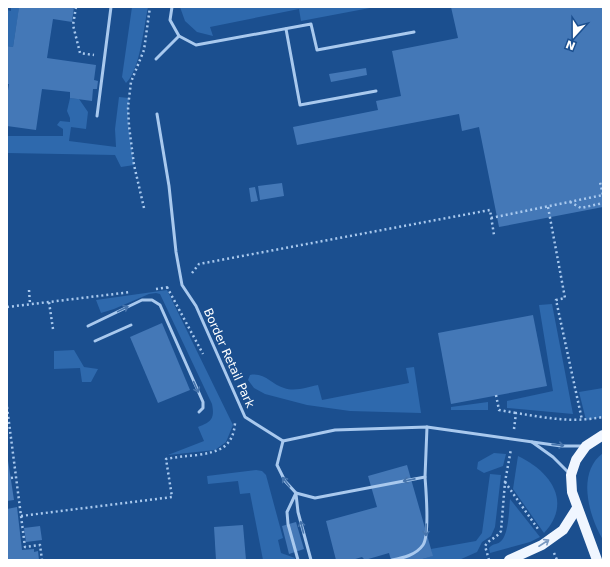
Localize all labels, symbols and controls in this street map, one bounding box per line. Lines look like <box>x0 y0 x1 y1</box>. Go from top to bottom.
north arrow <box>554 16 594 56</box>
text: N <box>564 37 577 53</box>
one-way arrow <box>117 305 129 312</box>
street label: Border Retail Park <box>201 306 257 410</box>
one-way arrow <box>193 380 200 392</box>
one-way arrow <box>551 441 564 449</box>
one-way arrow <box>282 476 291 487</box>
one-way arrow <box>403 476 416 484</box>
one-way arrow <box>297 520 305 533</box>
one-way arrow <box>422 523 430 536</box>
one-way arrow <box>538 539 549 547</box>

